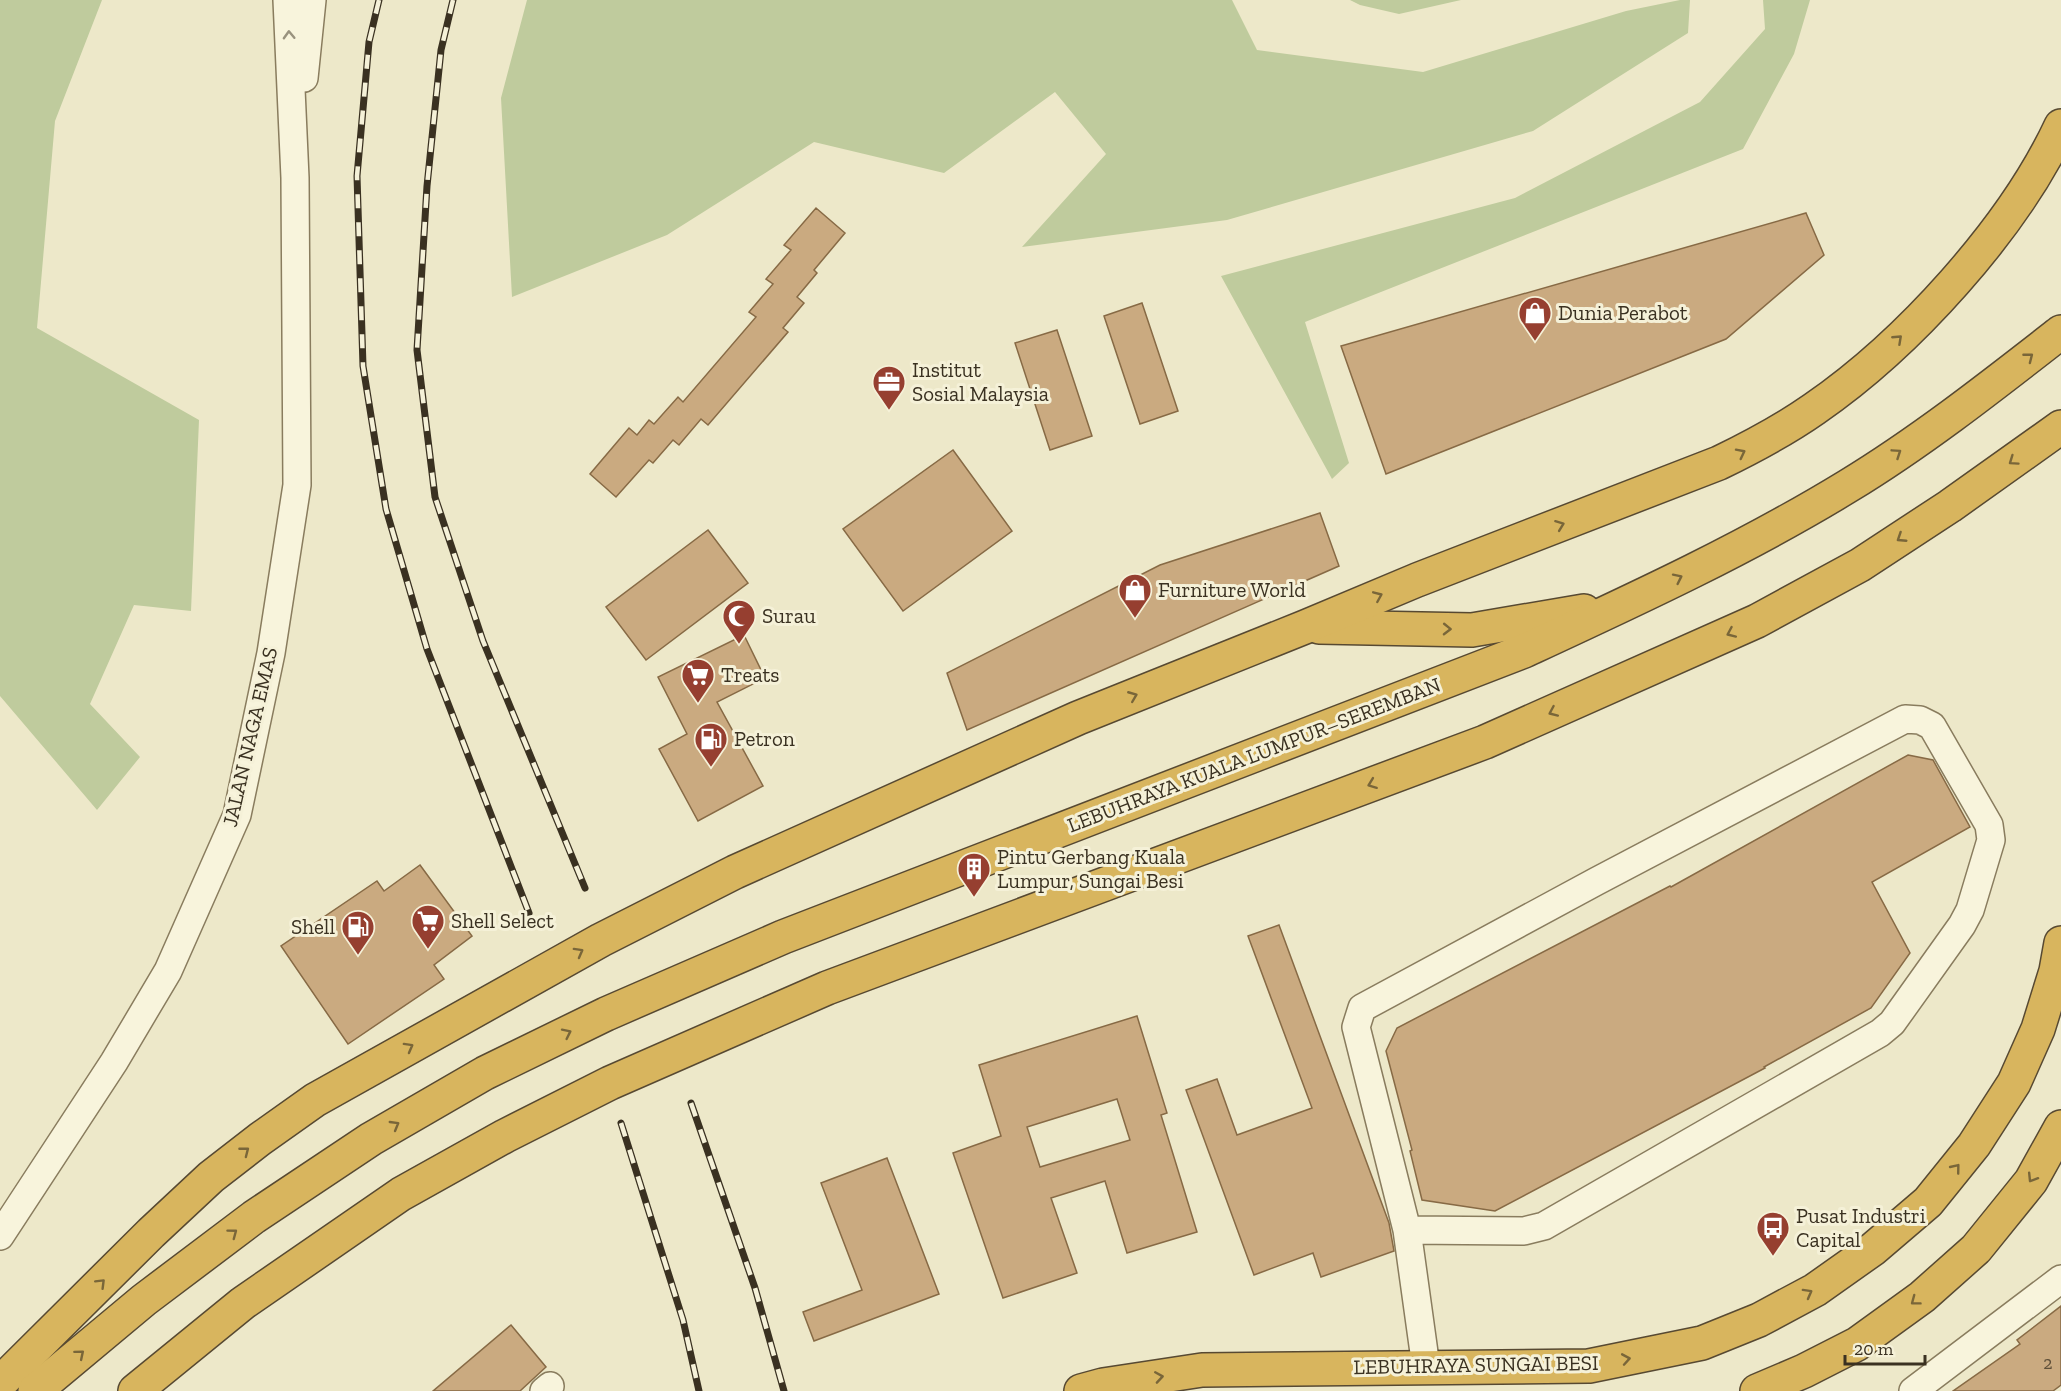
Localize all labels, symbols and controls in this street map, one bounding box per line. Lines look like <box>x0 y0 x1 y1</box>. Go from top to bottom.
one-way arrow <box>282 31 295 40</box>
shop icon: Dunia Perabot <box>1517 295 1553 342</box>
place label: Dunia Perabot <box>1558 300 1688 325</box>
one-way arrow <box>1891 335 1902 346</box>
one-way arrow <box>2022 353 2033 364</box>
place label: Institut Sosial Malaysia <box>912 357 1049 406</box>
office icon: Institut Sosial Malaysia <box>871 364 907 411</box>
one-way arrow <box>1734 448 1745 460</box>
one-way arrow <box>1890 449 1901 460</box>
one-way arrow <box>2009 454 2020 465</box>
one-way arrow <box>1553 520 1564 532</box>
one-way arrow <box>1897 531 1908 542</box>
shop icon: Furniture World <box>1117 572 1153 619</box>
one-way arrow <box>1672 574 1683 586</box>
place label: Furniture World <box>1158 577 1306 602</box>
one-way arrow <box>1372 592 1383 604</box>
mosque icon: Surau <box>721 598 757 645</box>
place label: Surau <box>762 603 816 628</box>
one-way arrow <box>1443 623 1452 635</box>
one-way arrow <box>1727 625 1738 637</box>
street label: JALAN NAGA EMAS <box>217 645 282 829</box>
supermarket icon: Treats <box>680 657 716 704</box>
place label: Treats <box>721 662 780 687</box>
street label: LEBUHRAYA KUALA LUMPUR–SEREMBAN <box>1064 672 1444 837</box>
one-way arrow <box>1126 691 1137 703</box>
one-way arrow <box>1549 705 1560 717</box>
fuel station icon: Petron <box>693 721 729 768</box>
place label: Petron <box>734 726 795 751</box>
one-way arrow <box>1367 777 1378 790</box>
place label: Pintu Gerbang Kuala Lumpur, Sungai Besi <box>997 844 1185 893</box>
building icon: Pintu Gerbang Kuala Lumpur, Sungai Besi <box>956 851 992 898</box>
supermarket icon: Shell Select <box>410 903 446 950</box>
place label: Shell Select <box>451 908 554 933</box>
fuel station icon: Shell <box>340 909 376 956</box>
place label: Shell <box>291 914 335 939</box>
one-way arrow <box>573 948 583 959</box>
one-way arrow <box>561 1029 572 1041</box>
one-way arrow <box>403 1043 413 1054</box>
one-way arrow <box>389 1121 399 1132</box>
one-way arrow <box>238 1148 249 1159</box>
one-way arrow <box>1948 1164 1959 1175</box>
one-way arrow <box>2028 1171 2039 1182</box>
place label: Pusat Industri Capital <box>1796 1203 1926 1252</box>
bus stop icon: Pusat Industri Capital <box>1755 1210 1791 1257</box>
one-way arrow <box>226 1229 237 1240</box>
one-way arrow <box>93 1279 104 1290</box>
one-way arrow <box>1802 1289 1812 1301</box>
one-way arrow <box>1911 1294 1922 1305</box>
scale bar <box>1845 1328 1924 1366</box>
text: 20 m <box>1854 1338 1894 1360</box>
one-way arrow <box>73 1350 84 1361</box>
street label: LEBUHRAYA SUNGAI BESI <box>1353 1350 1599 1379</box>
house number: 2 <box>2043 1352 2053 1374</box>
one-way arrow <box>1621 1353 1631 1366</box>
one-way arrow <box>1155 1371 1164 1383</box>

